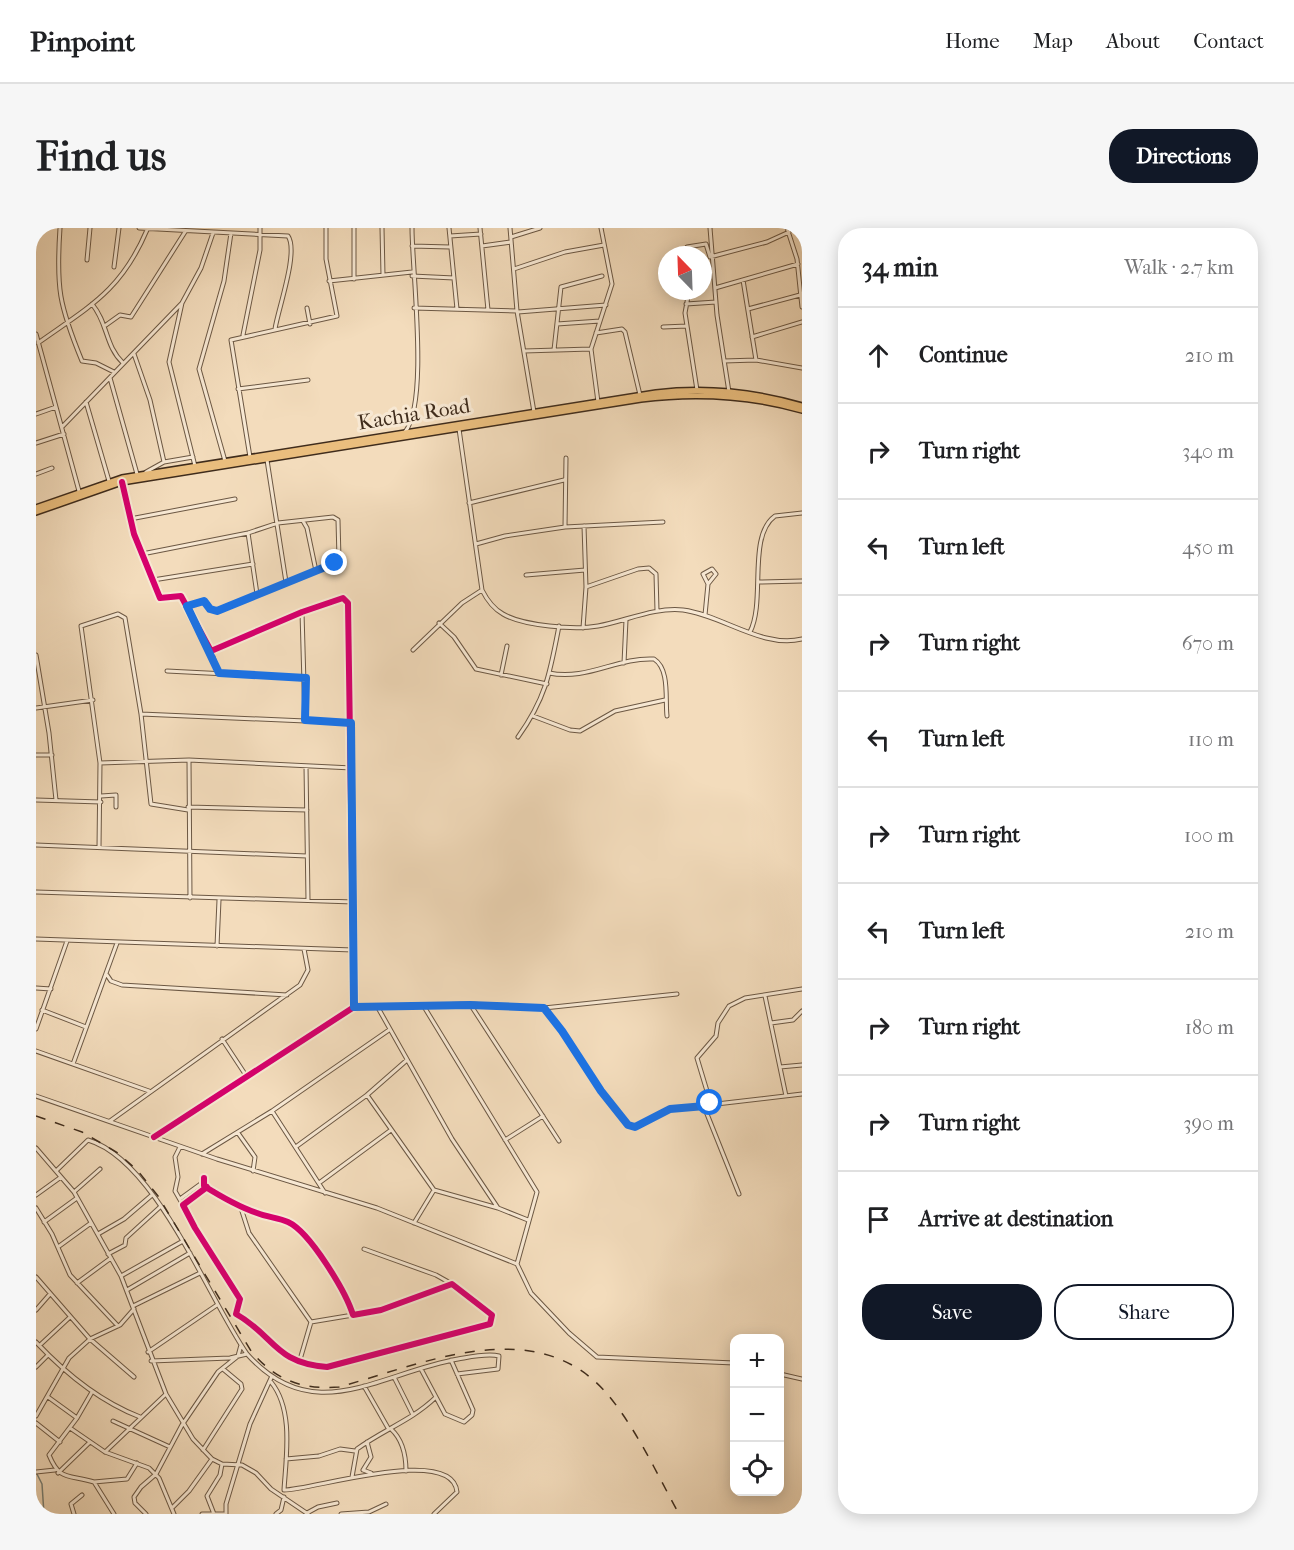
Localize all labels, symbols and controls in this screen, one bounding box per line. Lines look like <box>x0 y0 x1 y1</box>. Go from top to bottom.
text: Pinpoint <box>30 25 135 58</box>
text: Home <box>945 29 1000 53</box>
text: Map <box>1033 29 1073 53</box>
text: About <box>1106 29 1160 53</box>
text: Contact <box>1193 29 1264 53</box>
button: Directions <box>1109 129 1258 183</box>
text: Find us <box>36 132 166 181</box>
north arrow <box>658 246 712 300</box>
text: 34 min <box>862 252 938 283</box>
text: Walk · 2.7 km <box>1124 256 1234 279</box>
icon: ahead <box>862 339 895 372</box>
text: Continue <box>919 342 1008 368</box>
text: 210 m <box>1185 344 1234 367</box>
street label: Kachia Road <box>356 393 472 435</box>
icon: right <box>862 435 895 468</box>
text: Turn right <box>919 438 1020 464</box>
text: 340 m <box>1182 440 1234 463</box>
icon: left <box>862 531 895 564</box>
text: Turn left <box>919 534 1005 560</box>
text: 450 m <box>1182 536 1234 559</box>
route end <box>321 549 347 575</box>
icon: right <box>862 627 895 660</box>
text: Turn right <box>919 630 1020 656</box>
text: 670 m <box>1182 632 1234 655</box>
icon: left <box>862 723 895 756</box>
text: Turn left <box>919 726 1005 752</box>
text: 110 m <box>1188 728 1234 751</box>
icon: right <box>862 819 895 852</box>
text: Turn right <box>919 822 1020 848</box>
text: 100 m <box>1184 824 1234 847</box>
icon: left <box>862 915 895 948</box>
text: Turn left <box>919 918 1005 944</box>
text: 210 m <box>1185 920 1234 943</box>
icon: right <box>862 1011 895 1044</box>
text: Turn right <box>919 1014 1020 1040</box>
text: 180 m <box>1185 1016 1234 1039</box>
route start <box>696 1089 722 1115</box>
icon: right <box>862 1107 895 1140</box>
text: Turn right <box>919 1110 1020 1136</box>
text: 390 m <box>1183 1112 1234 1135</box>
icon: arrive <box>862 1203 895 1236</box>
text: Arrive at destination <box>919 1206 1113 1232</box>
button: Save <box>862 1284 1042 1340</box>
button: Share <box>1054 1284 1234 1340</box>
map controls <box>730 1334 784 1496</box>
button: + <box>730 1334 784 1388</box>
button: − <box>730 1388 784 1442</box>
button: locate <box>730 1442 784 1496</box>

